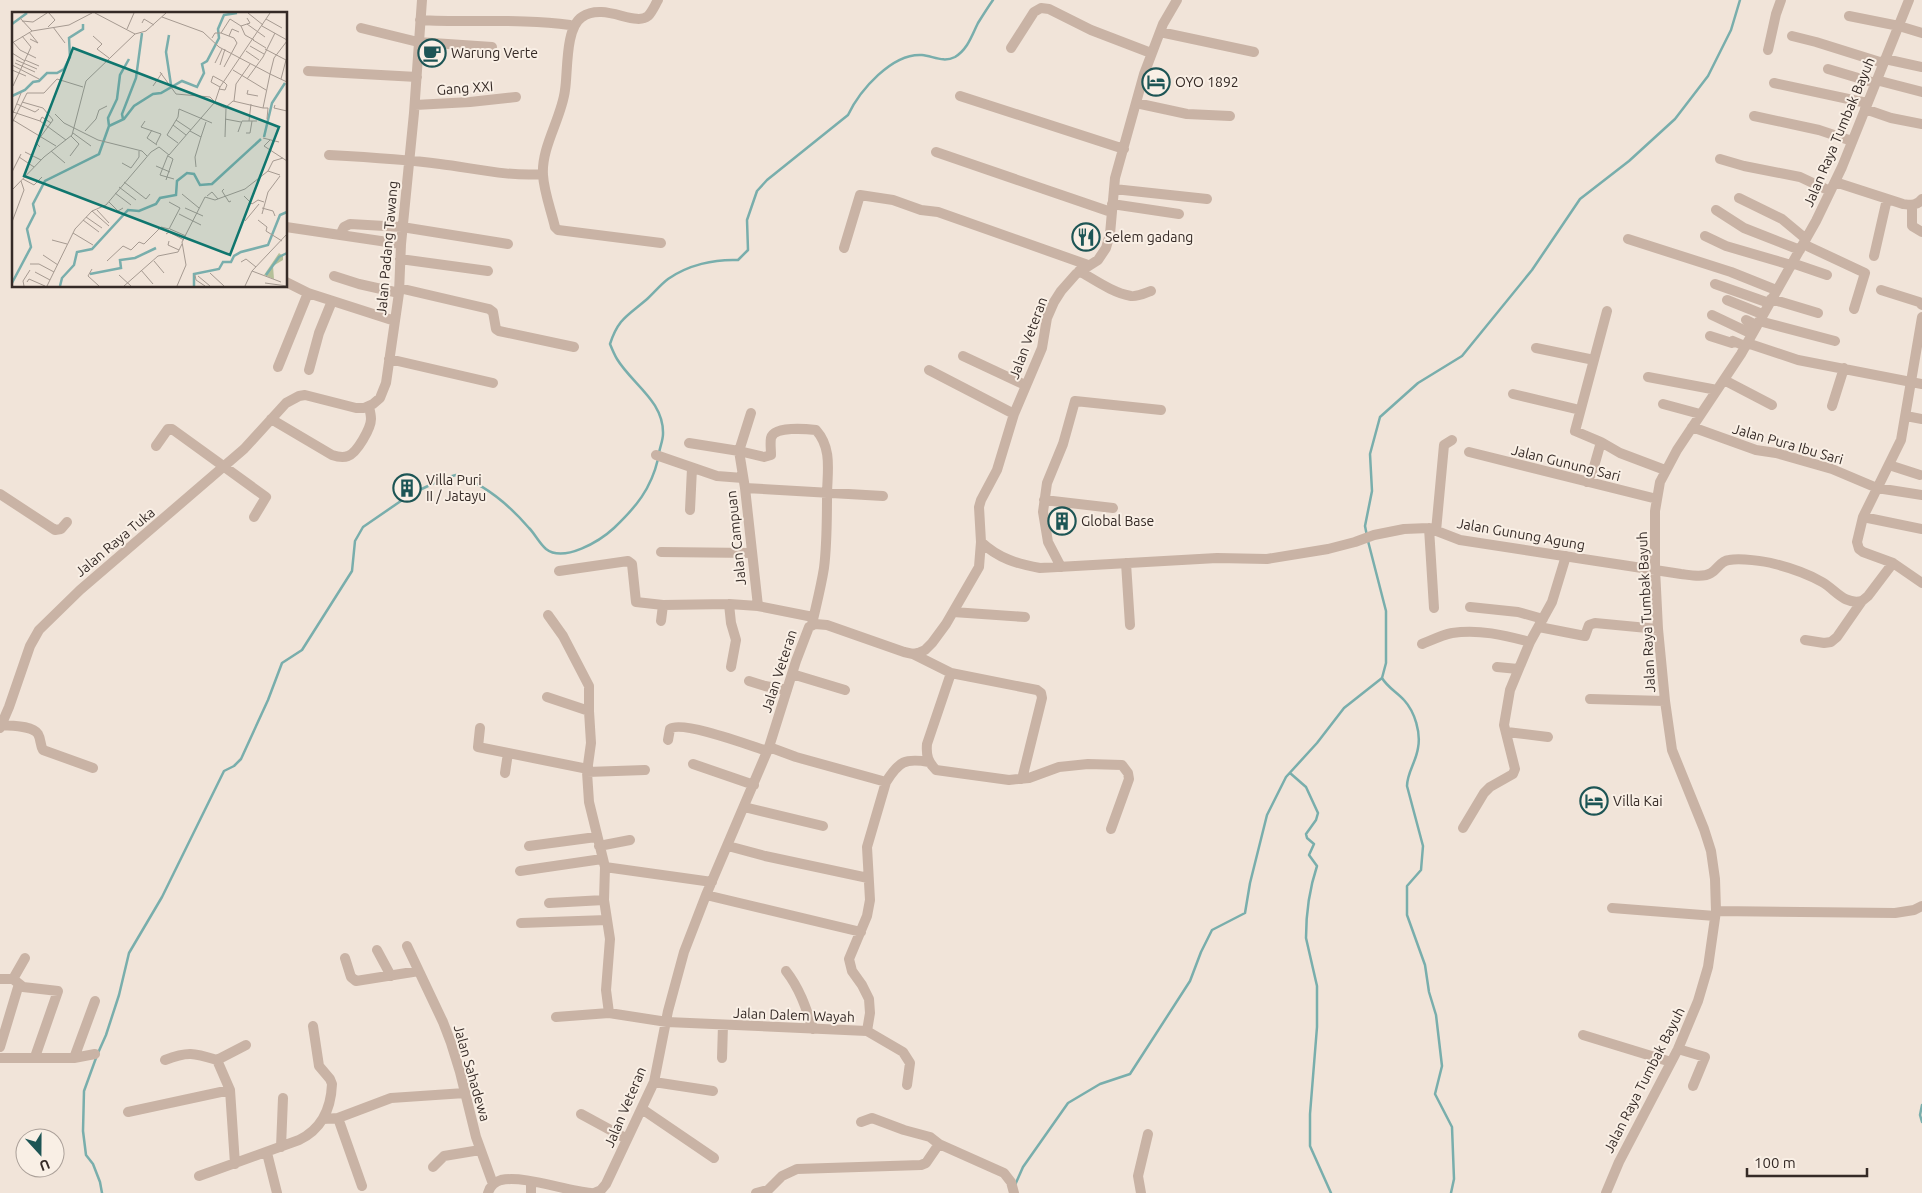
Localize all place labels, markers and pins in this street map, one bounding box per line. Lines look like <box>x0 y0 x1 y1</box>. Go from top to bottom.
cafe icon: Warung Verte <box>417 38 447 68</box>
place label: Warung Verte <box>451 45 538 61</box>
hotel icon: OYO 1892 <box>1141 67 1171 97</box>
place label: OYO 1892 <box>1175 74 1239 90</box>
restaurant icon: Selem gadang <box>1071 222 1101 252</box>
place label: Selem gadang <box>1105 229 1193 245</box>
place label: Villa Puri II / Jatayu <box>426 472 486 504</box>
building icon: Villa Puri II / Jatayu <box>392 473 422 503</box>
building icon: Global Base <box>1047 506 1077 536</box>
place label: Global Base <box>1081 513 1154 529</box>
hotel icon: Villa Kai <box>1579 786 1609 816</box>
place label: Villa Kai <box>1613 793 1663 809</box>

